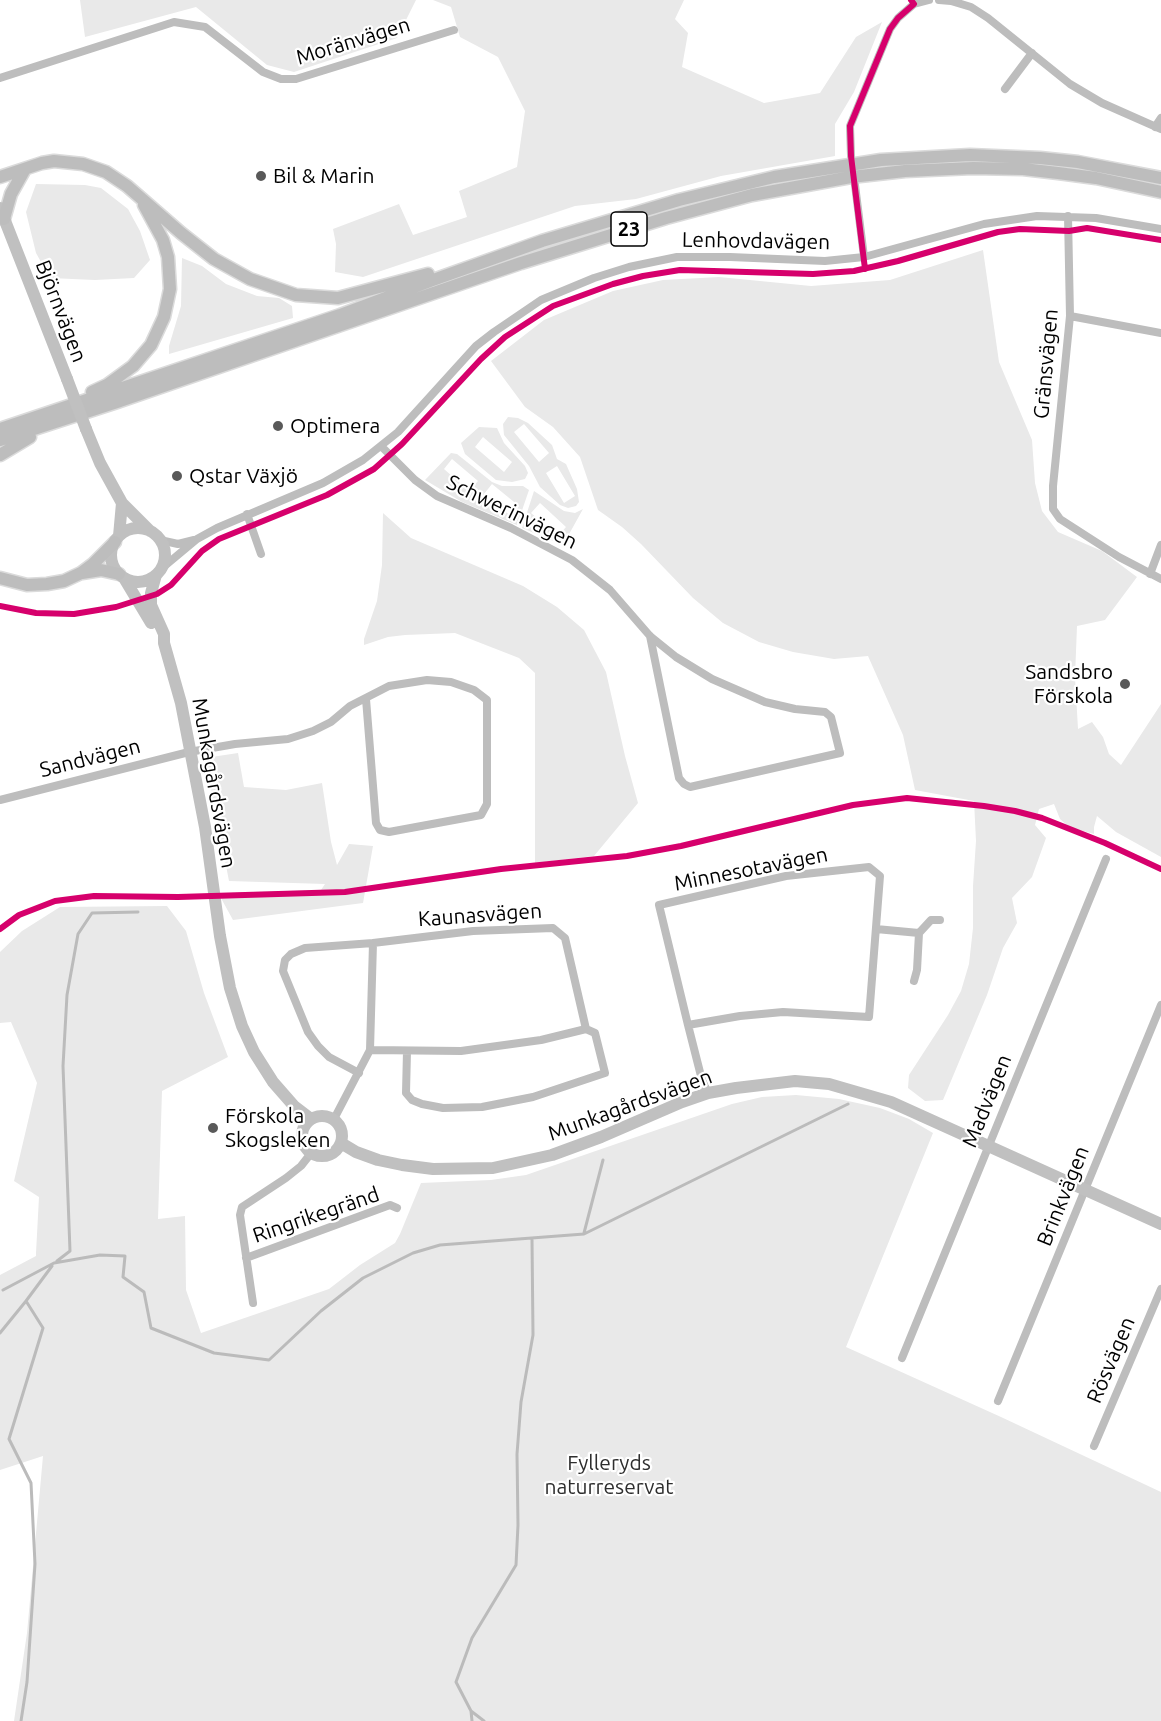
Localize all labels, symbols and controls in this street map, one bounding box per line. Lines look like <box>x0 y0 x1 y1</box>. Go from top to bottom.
street label: Moränvägen <box>293 12 413 70</box>
place label: Bil & Marin <box>273 163 374 189</box>
marker: Bil & Marin <box>254 169 268 183</box>
road number: 23 <box>611 212 647 246</box>
street label: Lenhovdavägen <box>682 227 830 255</box>
street label: Björnvägen <box>30 256 92 366</box>
street label: Gränsvägen <box>1029 308 1063 420</box>
place label: Optimera <box>290 413 380 439</box>
marker: Optimera <box>271 419 285 433</box>
place label: Qstar Växjö <box>189 463 298 489</box>
marker: Qstar Växjö <box>170 469 184 483</box>
street label: Schwerinvägen <box>443 469 581 555</box>
place label: Sandsbro Förskola <box>1025 659 1113 709</box>
marker: Sandsbro Förskola <box>1118 677 1132 691</box>
street label: Munkagårdsvägen <box>187 696 241 870</box>
street label: Sandvägen <box>37 733 143 783</box>
street label: Minnesotavägen <box>672 842 830 896</box>
street label: Kaunasvägen <box>417 898 543 932</box>
street label: Madvägen <box>957 1051 1017 1151</box>
street label: Munkagårdsvägen <box>545 1064 715 1146</box>
place label: Förskola Skogsleken <box>225 1103 331 1153</box>
marker: Förskola Skogsleken <box>206 1121 220 1135</box>
street label: Brinkvägen <box>1032 1142 1094 1250</box>
street label: Ringrikegränd <box>249 1182 383 1248</box>
street label: Rösvägen <box>1082 1313 1140 1407</box>
park label: Fylleryds naturreservat <box>545 1450 673 1500</box>

